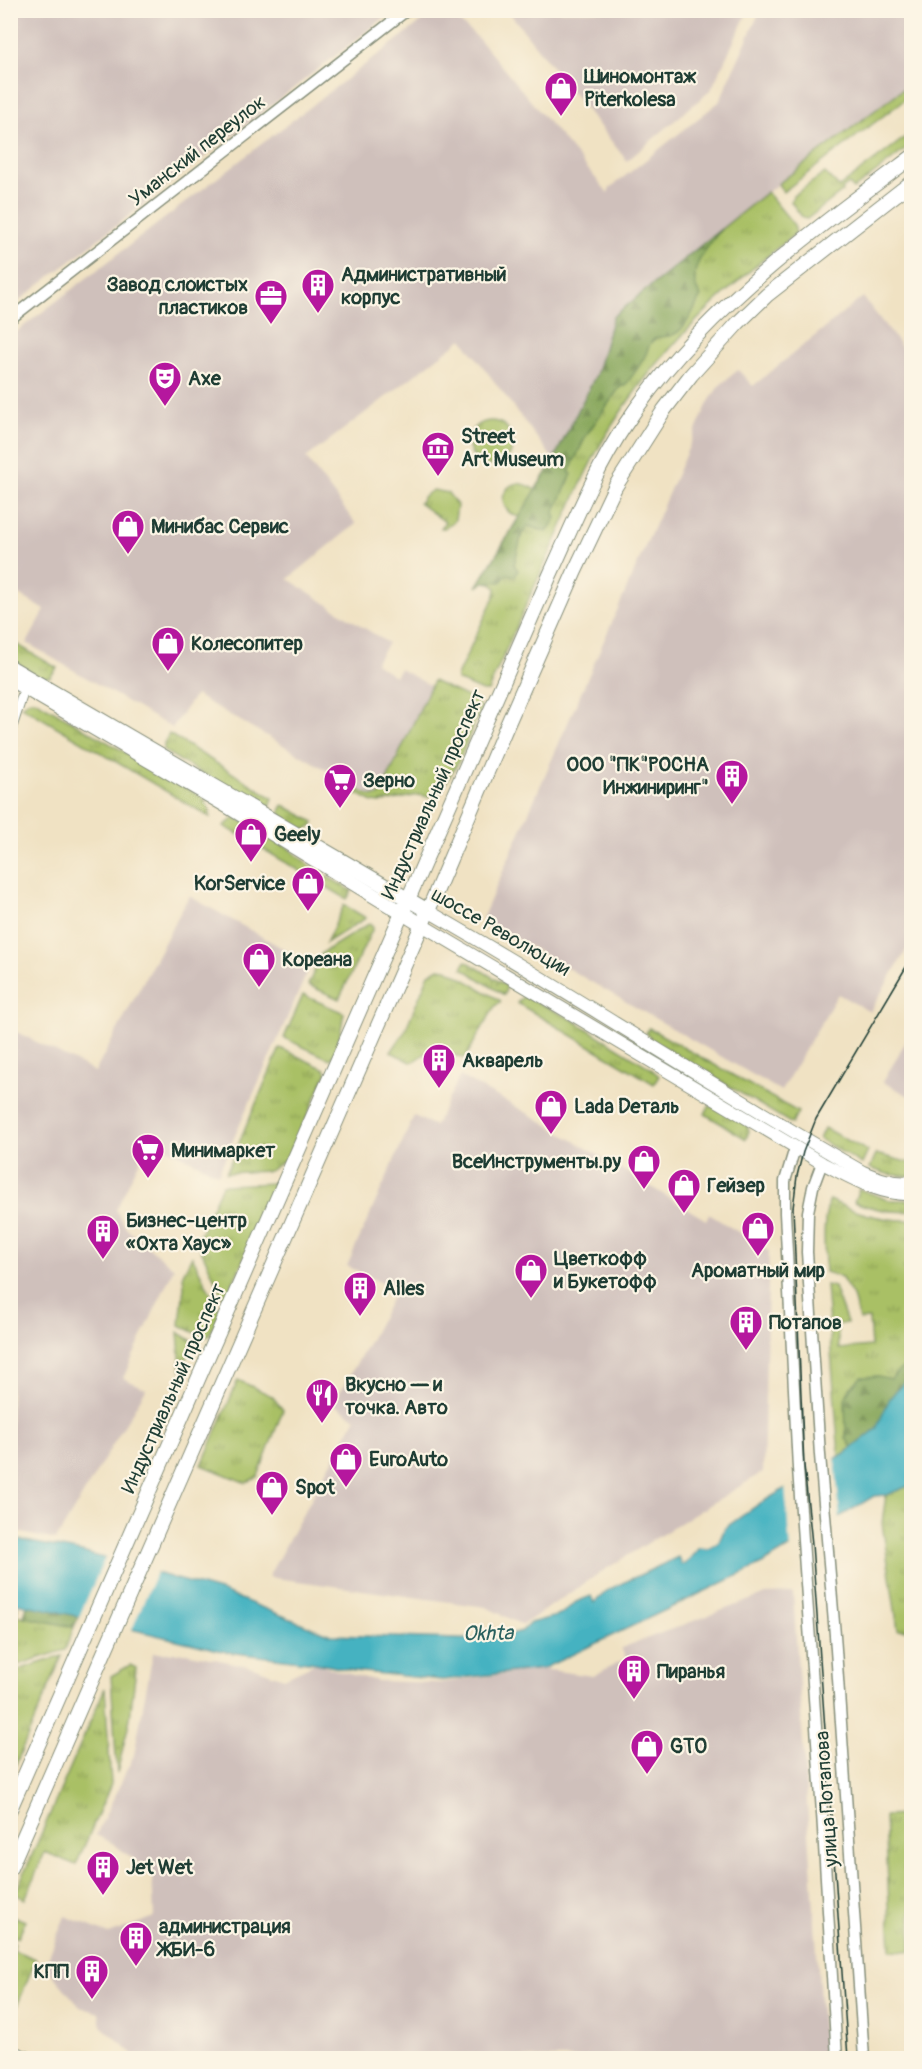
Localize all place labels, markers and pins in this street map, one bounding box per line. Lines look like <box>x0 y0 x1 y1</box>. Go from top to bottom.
place label: Шиномонтаж Piterkolesa <box>583 64 697 112</box>
shop icon: Шиномонтаж Piterkolesa <box>543 70 579 117</box>
place label: Административный корпус <box>341 262 507 310</box>
building icon: Административный корпус <box>300 267 336 314</box>
place label: Завод слоистых пластиков <box>107 272 248 320</box>
office icon: Завод слоистых пластиков <box>253 278 289 325</box>
theatre icon: Ахе <box>147 360 183 407</box>
place label: Ахе <box>188 366 222 391</box>
place label: Street Art Museum <box>461 424 564 472</box>
museum icon: Street Art Museum <box>420 430 456 477</box>
shop icon: Минибас Сервис <box>110 508 146 555</box>
place label: Минибас Сервис <box>151 514 289 539</box>
shop icon: Колесопитер <box>150 625 186 672</box>
place label: Колесопитер <box>191 631 303 656</box>
place label: ООО "ПК"РОСНА Инжиниринг" <box>566 752 709 800</box>
building icon: ООО "ПК"РОСНА Инжиниринг" <box>714 758 750 805</box>
supermarket icon: Зерно <box>322 762 358 809</box>
place label: Зерно <box>363 768 415 793</box>
shop icon: Geely <box>233 816 269 863</box>
place label: Geely <box>274 822 321 847</box>
shop icon: KorService <box>290 865 326 912</box>
place label: KorService <box>194 871 286 896</box>
shop icon: Кореана <box>241 941 277 988</box>
place label: Кореана <box>282 947 352 972</box>
building icon: Акварель <box>421 1042 457 1089</box>
place label: Акварель <box>462 1048 543 1073</box>
shop icon: Lada Dеталь <box>533 1088 569 1135</box>
place label: Lada Dеталь <box>574 1094 679 1119</box>
supermarket icon: Минимаркет <box>130 1132 166 1179</box>
place label: Минимаркет <box>171 1138 276 1163</box>
shop icon: ВсеИнструменты.ру <box>626 1143 662 1190</box>
place label: ВсеИнструменты.ру <box>452 1149 621 1174</box>
shop icon: Гейзер <box>666 1167 702 1214</box>
place label: Гейзер <box>707 1173 766 1198</box>
place label: Бизнес-центр «Охта Хаус» <box>126 1208 247 1256</box>
shop icon: Ароматный мир <box>740 1210 776 1257</box>
building icon: Бизнес-центр «Охта Хаус» <box>85 1213 121 1260</box>
place label: Цветкофф и Букетофф <box>553 1246 657 1294</box>
shop icon: Цветкофф и Букетофф <box>513 1252 549 1299</box>
place label: Ароматный мир <box>691 1258 826 1283</box>
building icon: Alles <box>342 1270 378 1317</box>
place label: Alles <box>383 1276 424 1301</box>
building icon: Потапов <box>728 1304 764 1351</box>
place label: Потапов <box>769 1310 842 1335</box>
place label: Вкусно — и точка. Авто <box>345 1372 448 1420</box>
restaurant icon: Вкусно — и точка. Авто <box>304 1377 340 1424</box>
shop icon: EuroAuto <box>328 1441 364 1488</box>
place label: EuroAuto <box>369 1447 448 1472</box>
shop icon: Spot <box>254 1469 290 1516</box>
place label: Spot <box>295 1475 336 1500</box>
building icon: Пиранья <box>616 1653 652 1700</box>
place label: Пиранья <box>657 1659 725 1684</box>
shop icon: GTO <box>629 1728 665 1775</box>
place label: GTO <box>670 1734 707 1759</box>
building icon: Jet Wet <box>85 1849 121 1896</box>
place label: Jet Wet <box>126 1855 194 1880</box>
place label: администрация ЖБИ-6 <box>156 1914 291 1962</box>
building icon: администрация ЖБИ-6 <box>118 1920 154 1967</box>
building icon: КПП <box>74 1953 110 2000</box>
place label: КПП <box>34 1959 69 1984</box>

